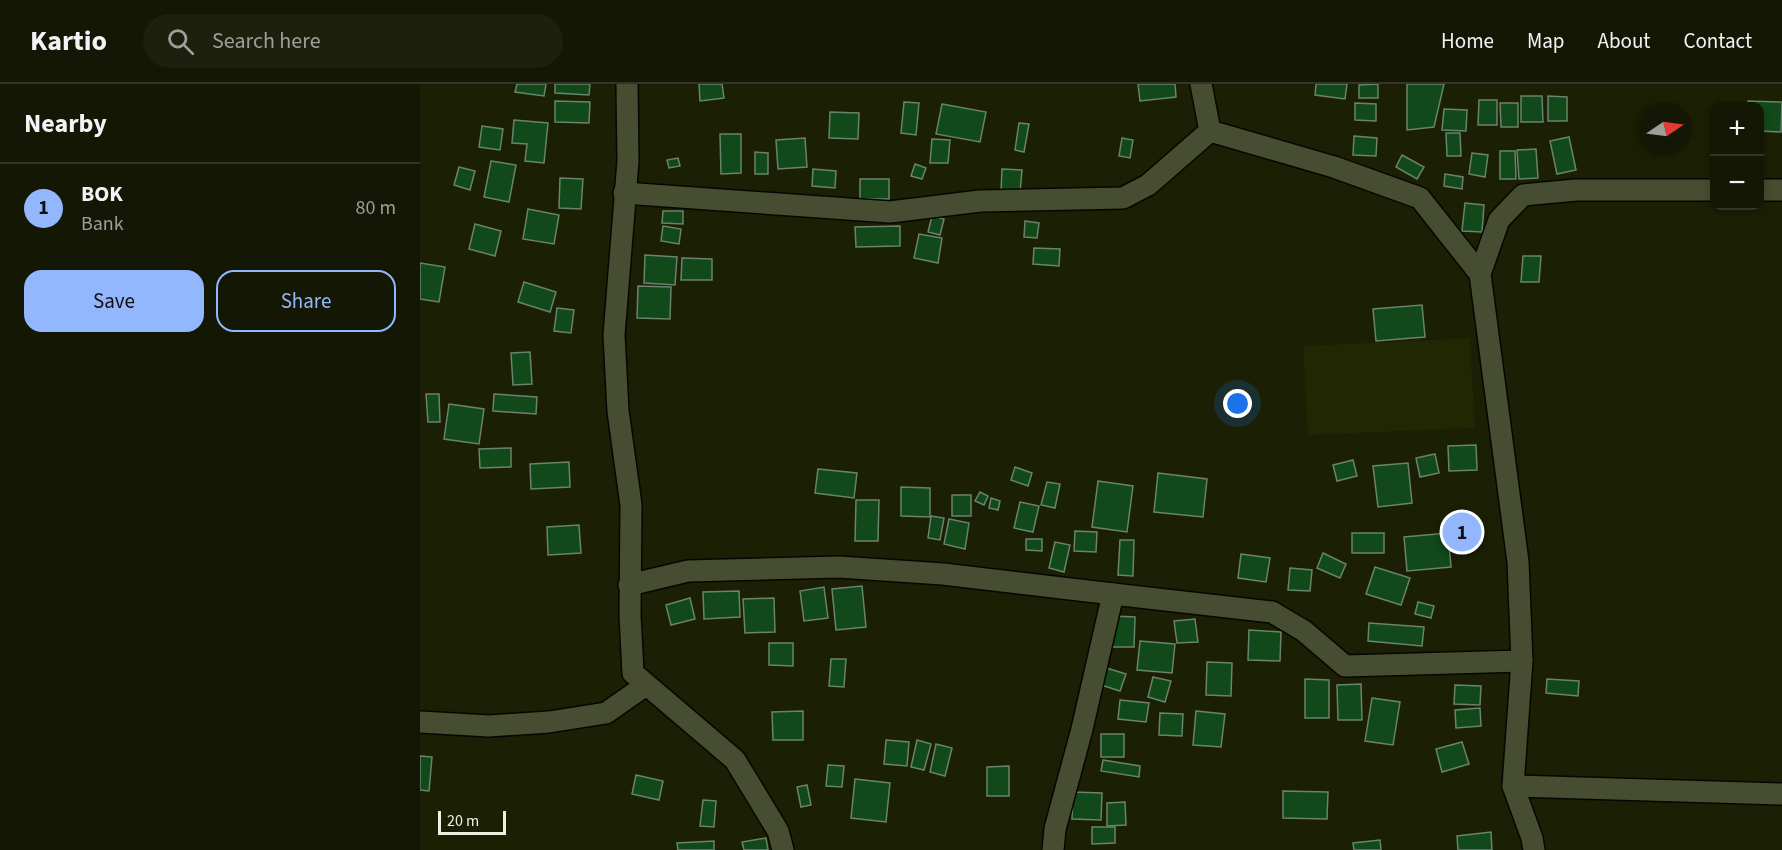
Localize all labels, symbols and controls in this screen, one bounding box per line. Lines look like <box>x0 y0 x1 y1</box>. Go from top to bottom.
search box <box>143 14 563 68</box>
text: Kartio <box>30 21 107 61</box>
icon: search <box>164 25 197 58</box>
text: Search here <box>212 25 321 57</box>
text: Home <box>1441 26 1494 56</box>
text: Map <box>1527 26 1565 56</box>
text: About <box>1598 26 1650 56</box>
text: Contact <box>1683 26 1752 56</box>
north arrow <box>1638 102 1692 156</box>
map controls <box>1710 102 1764 210</box>
button: + <box>1710 102 1764 156</box>
text: Nearby <box>24 105 107 142</box>
button: − <box>1710 156 1764 210</box>
text: BOK <box>81 178 123 210</box>
text: 1 <box>38 194 49 222</box>
text: 80 m <box>356 194 396 222</box>
text: Bank <box>81 210 124 238</box>
button: Save <box>24 270 204 332</box>
button: Share <box>216 270 396 332</box>
your location <box>1223 389 1252 418</box>
pin: 1 <box>1442 510 1482 554</box>
scale bar <box>438 808 506 836</box>
text: 20 m <box>447 810 479 832</box>

